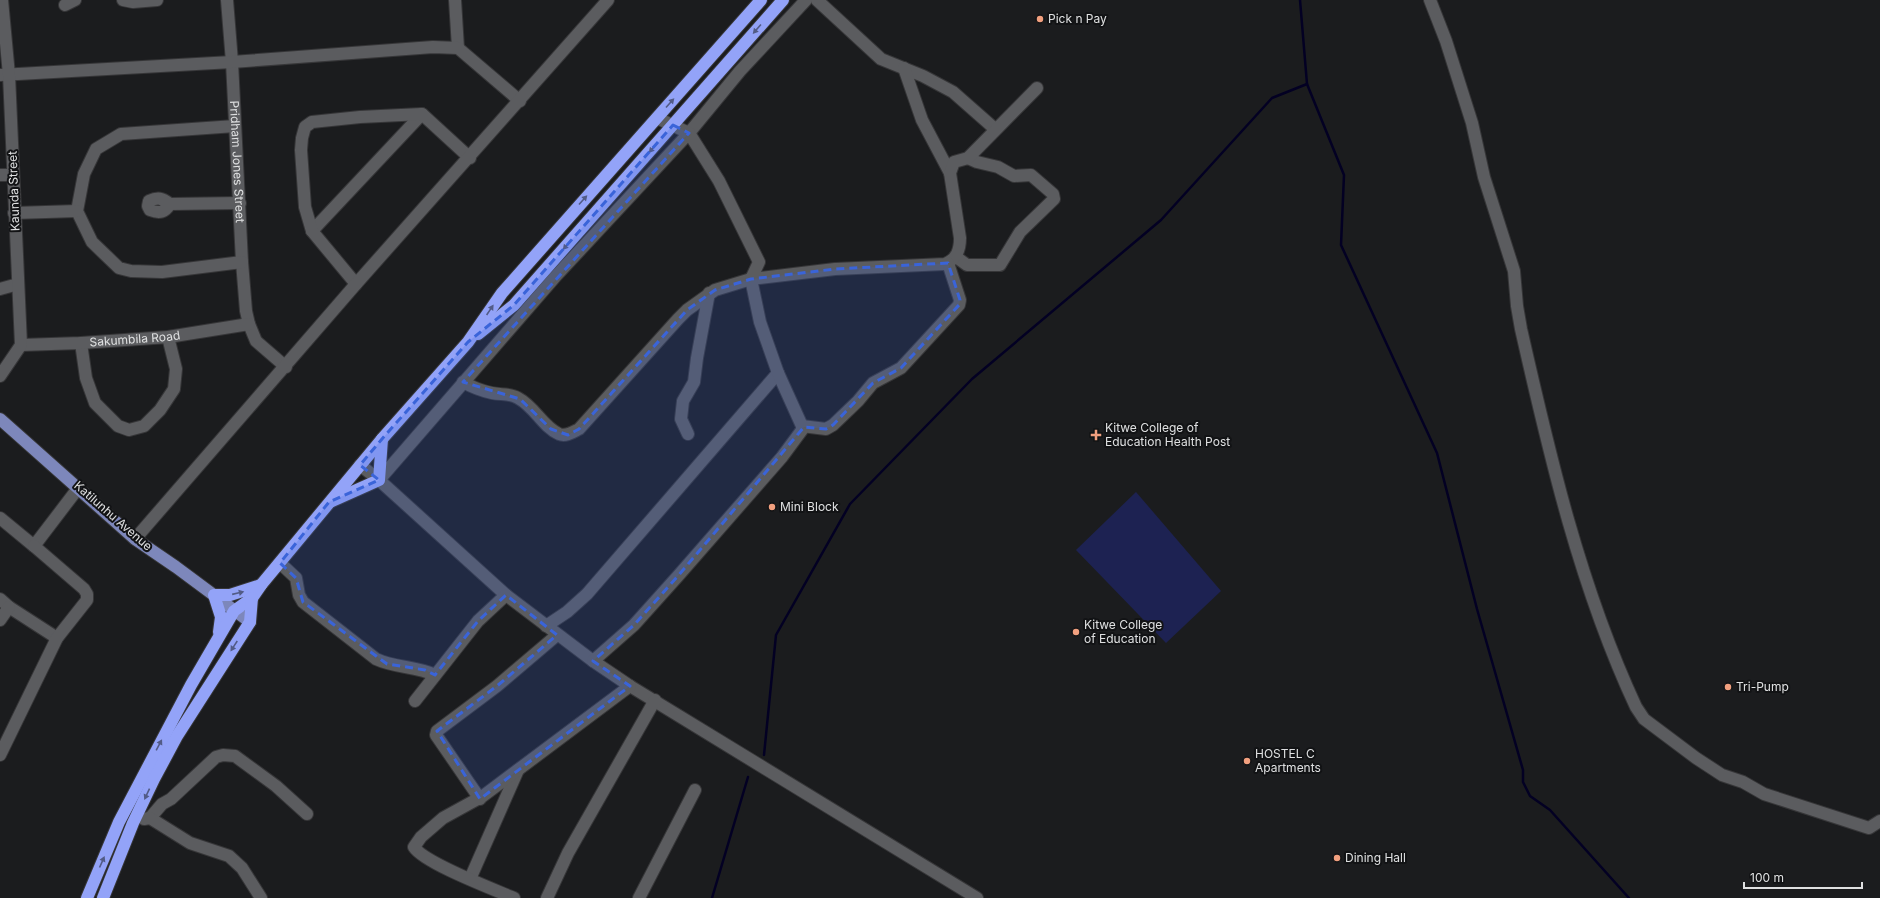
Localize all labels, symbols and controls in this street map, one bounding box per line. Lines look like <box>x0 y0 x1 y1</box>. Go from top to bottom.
place label: Pick n Pay <box>1048 11 1107 26</box>
marker: Pick n Pay <box>1035 14 1045 24</box>
one-way arrow <box>753 24 762 34</box>
one-way arrow <box>665 98 674 108</box>
street label: Pridham Jones Street <box>227 100 248 223</box>
one-way arrow <box>649 143 658 152</box>
street label: Kaunda Street <box>5 151 22 231</box>
one-way arrow <box>579 195 588 206</box>
one-way arrow <box>562 240 571 250</box>
one-way arrow <box>486 305 494 315</box>
street label: Sakumbila Road <box>89 327 181 349</box>
place label: Kitwe College of Education Health Post <box>1105 420 1230 449</box>
marker: Kitwe College of Education Health Post <box>1090 429 1102 441</box>
street label: Katilunhu Avenue <box>71 478 155 554</box>
place label: Mini Block <box>780 499 839 514</box>
marker: Mini Block <box>767 502 777 512</box>
one-way arrow <box>232 589 244 595</box>
place label: Kitwe College of Education <box>1084 617 1162 646</box>
marker: Kitwe College of Education <box>1071 627 1081 637</box>
one-way arrow <box>230 641 238 651</box>
place label: Tri-Pump <box>1736 679 1789 694</box>
marker: Tri-Pump <box>1723 682 1733 692</box>
one-way arrow <box>156 739 162 751</box>
place label: HOSTEL C Apartments <box>1255 746 1321 775</box>
marker: HOSTEL C Apartments <box>1242 756 1252 766</box>
one-way arrow <box>144 788 150 800</box>
place label: Dining Hall <box>1345 850 1406 865</box>
marker: Dining Hall <box>1332 853 1342 863</box>
one-way arrow <box>99 855 105 867</box>
scale bar <box>1744 864 1862 890</box>
text: 100 m <box>1750 870 1784 885</box>

